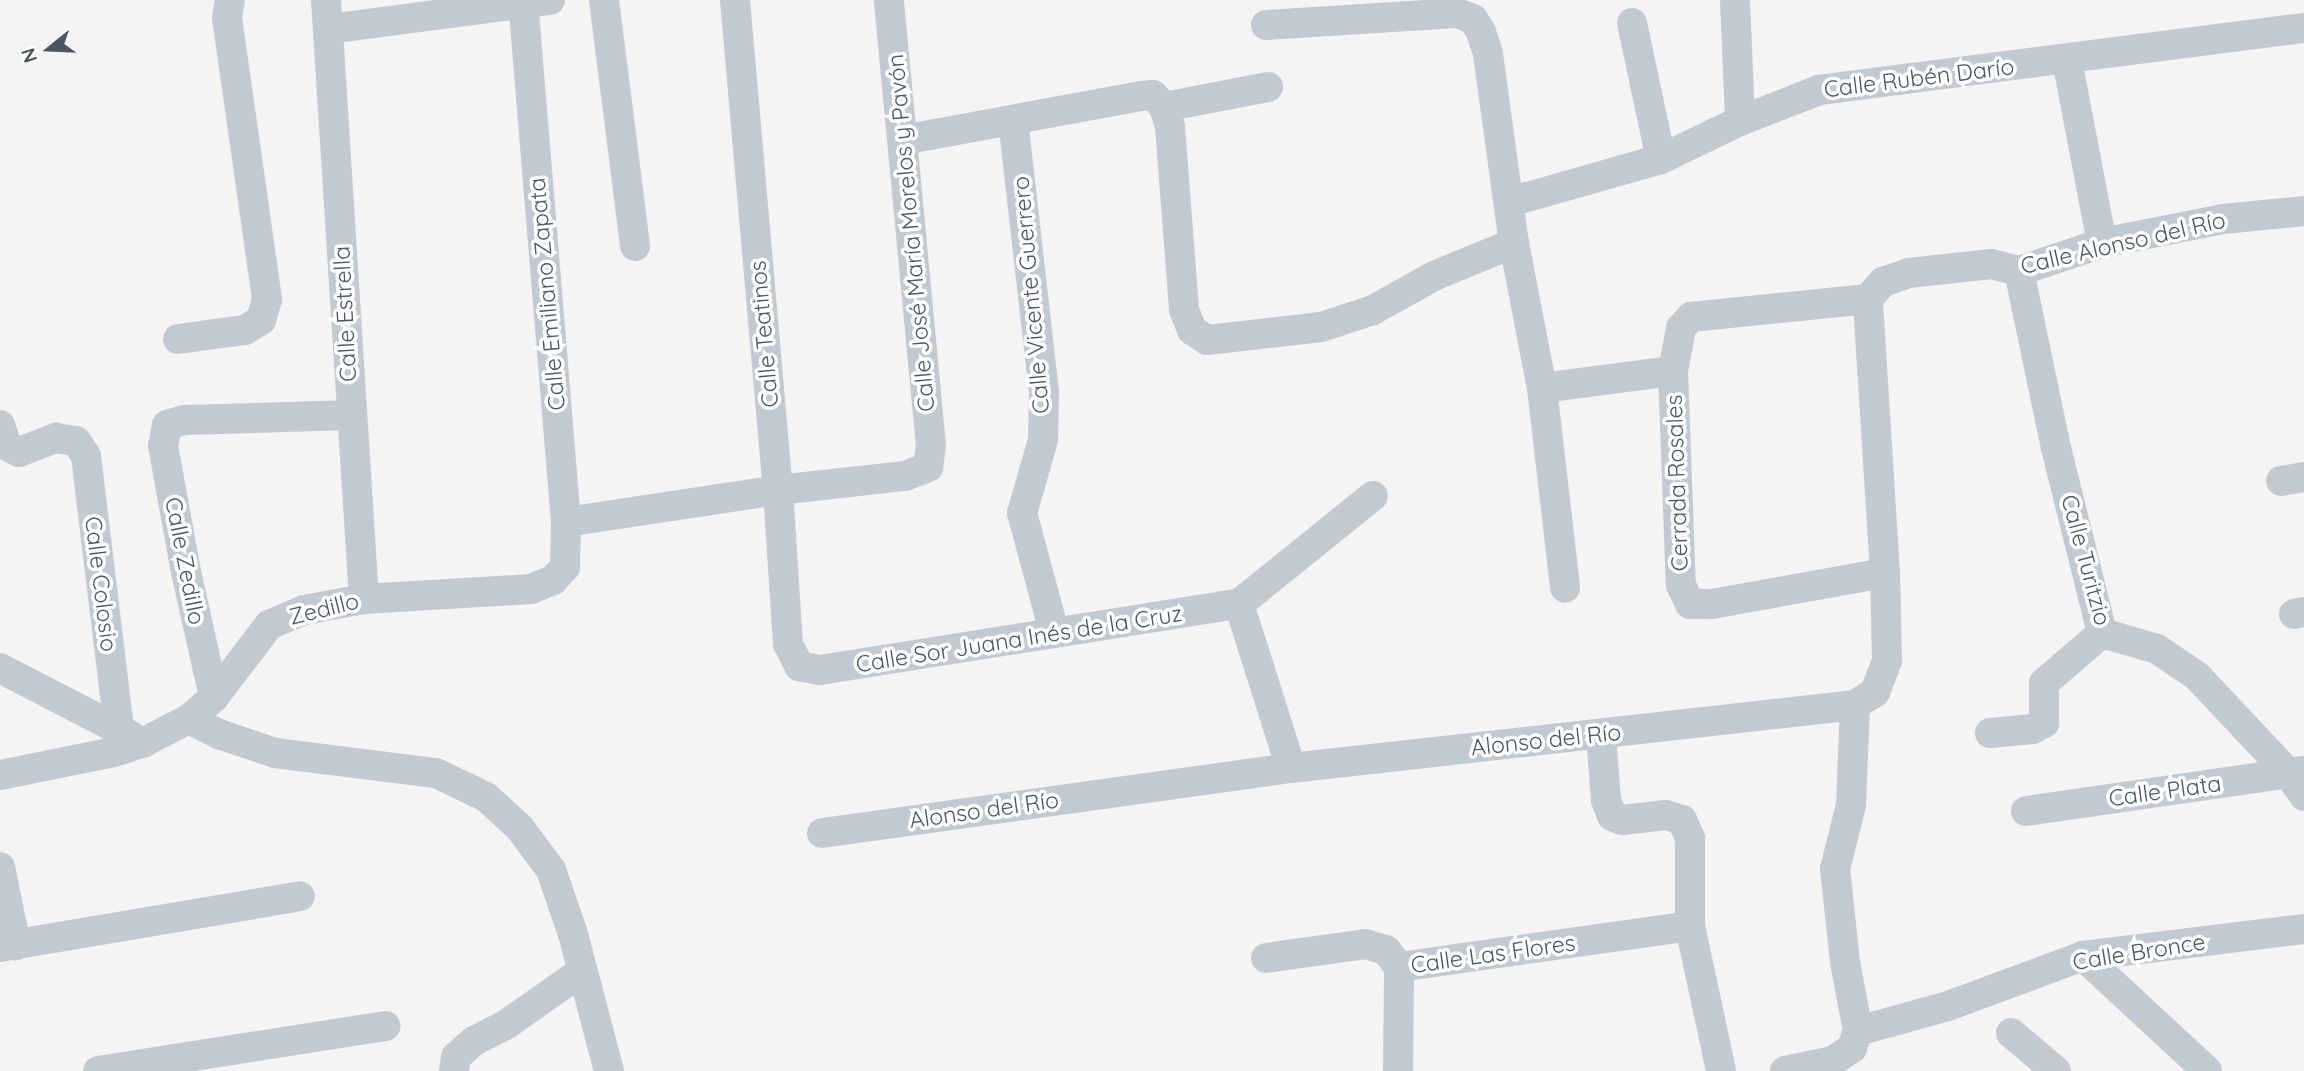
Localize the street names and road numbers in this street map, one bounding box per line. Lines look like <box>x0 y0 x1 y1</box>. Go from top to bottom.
street label: Calle José María Morelos y Pavón <box>882 53 940 413</box>
street label: Calle Rubén Darío <box>1822 53 2016 103</box>
street label: Calle Vicente Guerrero <box>1007 175 1055 415</box>
street label: Calle Emiliano Zapata <box>523 176 571 412</box>
street label: Calle Alonso del Río <box>2018 206 2228 280</box>
street label: Calle Estrella <box>328 245 362 383</box>
street label: Calle Teatinos <box>744 259 784 409</box>
street label: Cerrada Rosales <box>1660 394 1694 572</box>
street label: Calle Turitzio <box>2055 492 2117 628</box>
street label: Calle Zedillo <box>159 495 211 627</box>
street label: Calle Colosio <box>79 515 123 653</box>
street label: Zedillo <box>286 587 362 631</box>
street label: Calle Sor Juana Inés de la Cruz <box>854 600 1184 678</box>
street label: Alonso del Río <box>1470 718 1622 762</box>
street label: Calle Plata <box>2107 769 2223 813</box>
street label: Alonso del Río <box>907 786 1061 834</box>
street label: Calle Bronce <box>2071 928 2207 976</box>
street label: Calle Las Flores <box>1409 929 1577 979</box>

